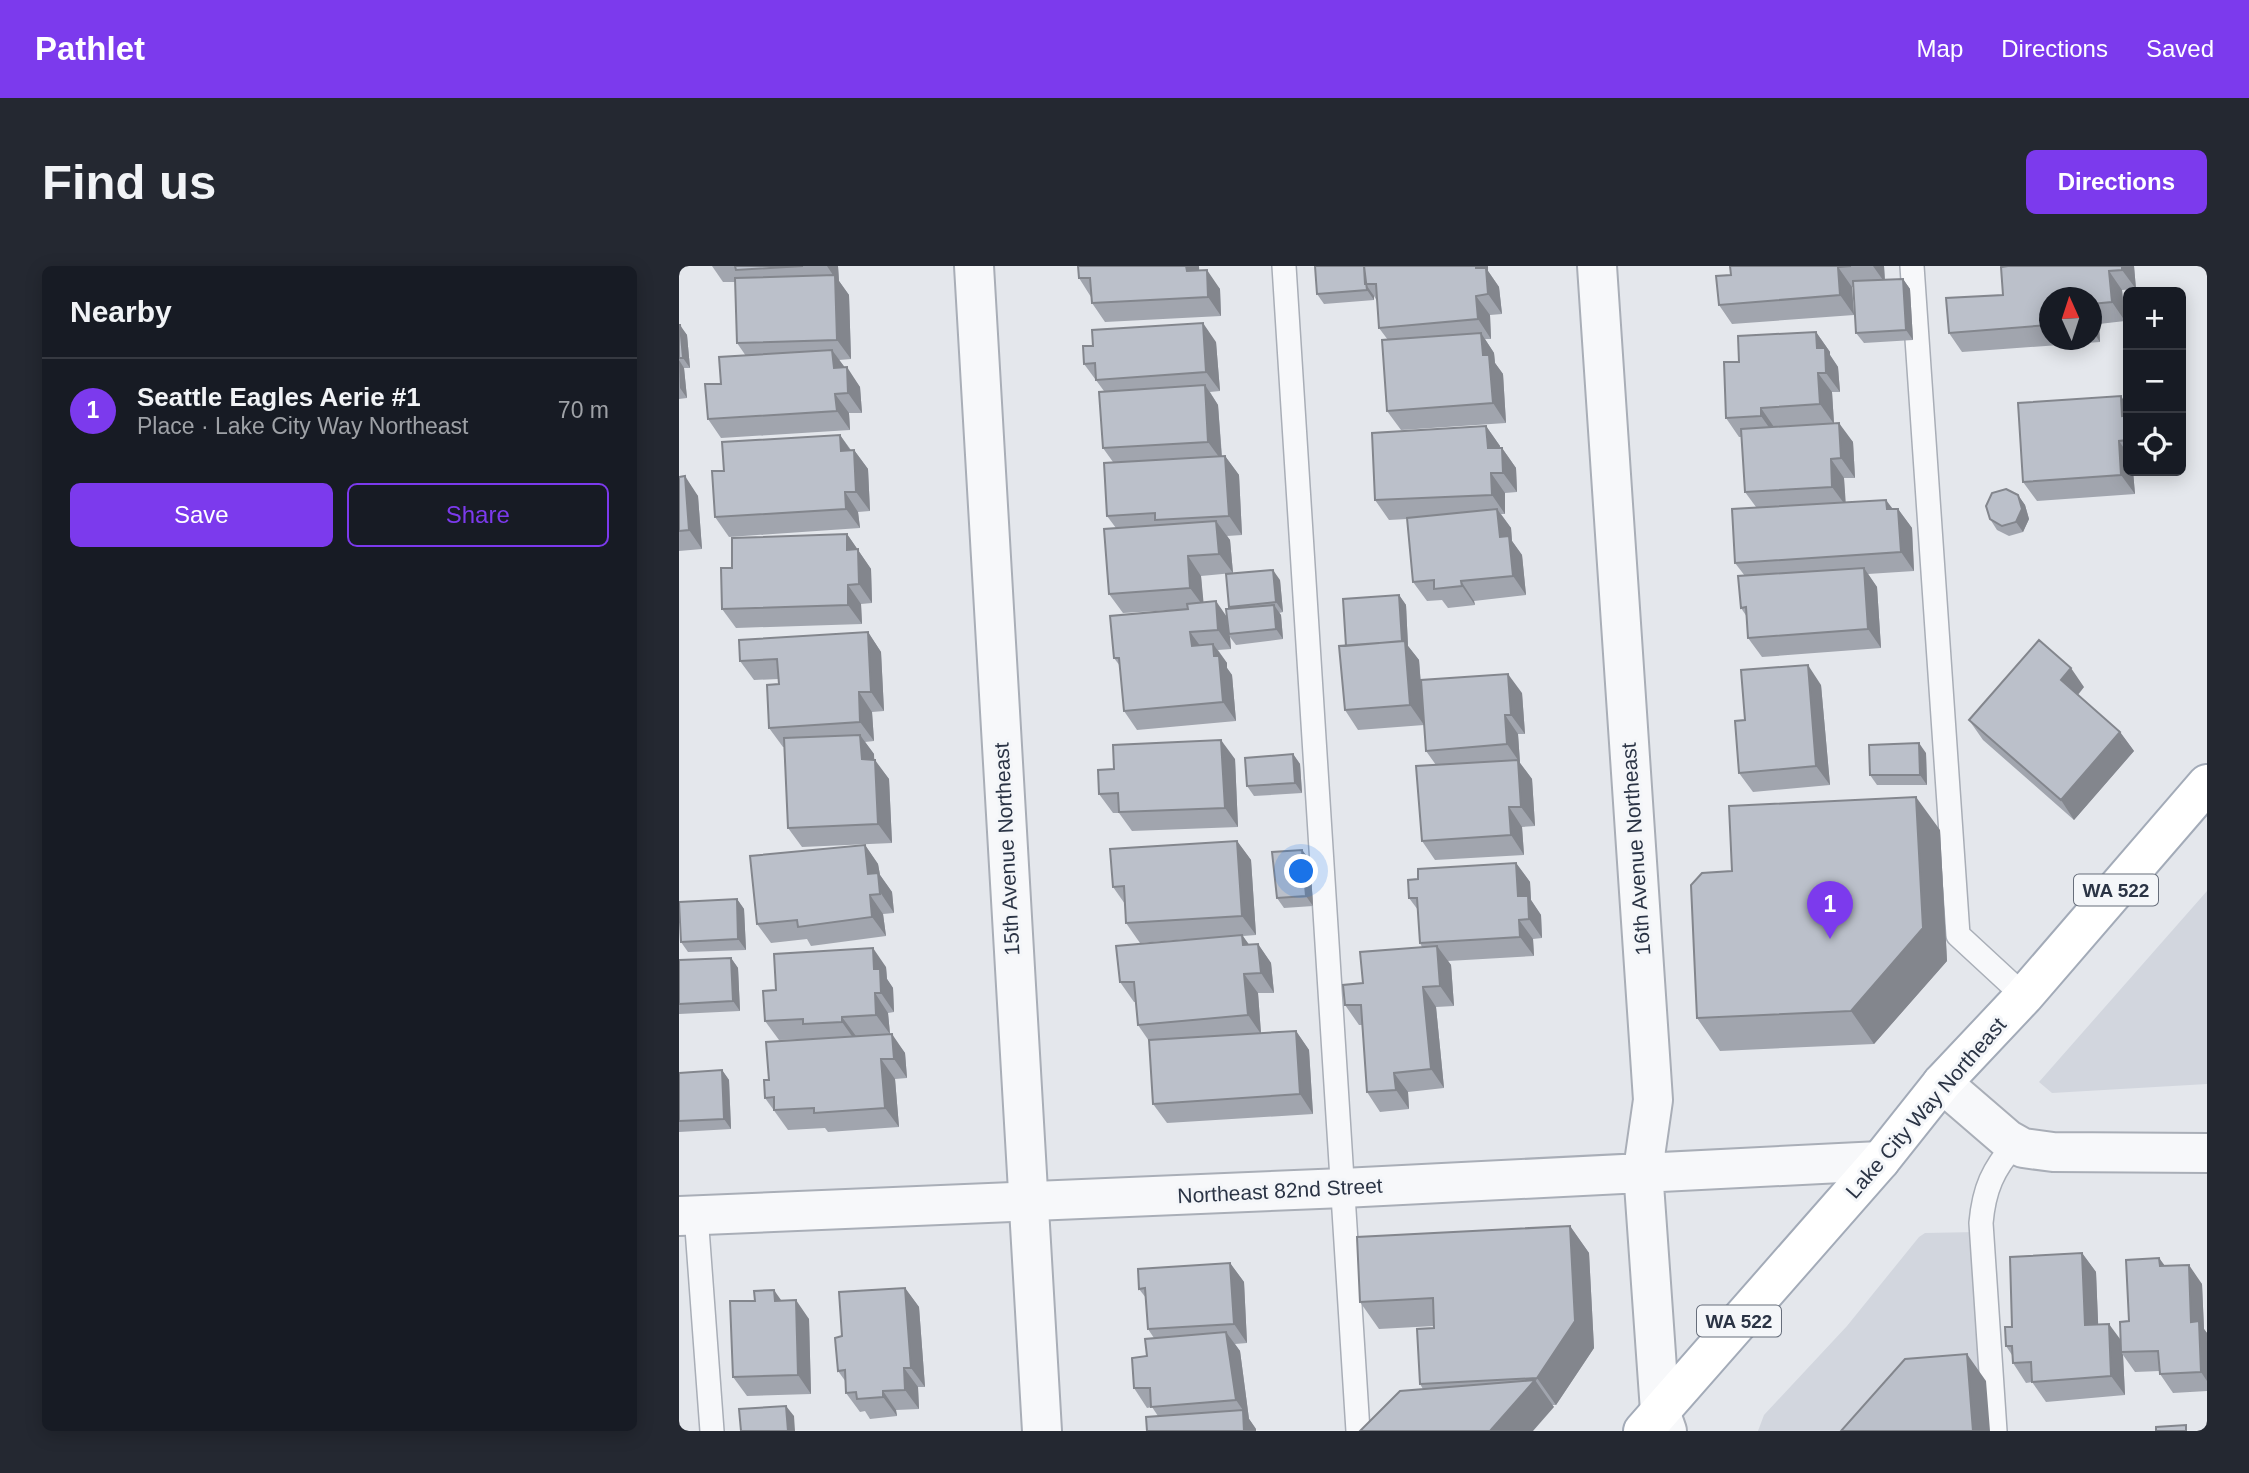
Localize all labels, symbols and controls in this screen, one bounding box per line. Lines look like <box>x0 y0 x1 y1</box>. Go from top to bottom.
text: Pathlet <box>35 30 145 67</box>
text: Map <box>1917 35 1963 62</box>
text: Directions <box>2001 35 2108 62</box>
text: Saved <box>2146 35 2214 62</box>
button: Directions <box>2026 150 2207 214</box>
text: Find us <box>42 155 216 209</box>
north arrow <box>2039 287 2102 350</box>
map controls <box>2123 287 2186 476</box>
button: + <box>2123 287 2186 350</box>
text: Nearby <box>70 295 172 328</box>
button: − <box>2123 350 2186 413</box>
text: Seattle Eagles Aerie #1 <box>137 382 421 412</box>
text: 1 <box>87 397 99 423</box>
text: 70 m <box>558 397 609 423</box>
text: Place · Lake City Way Northeast <box>137 413 469 439</box>
button: locate <box>2123 413 2186 476</box>
button: Save <box>70 483 333 547</box>
button: Share <box>347 483 609 547</box>
street label: 15th Avenue Northeast <box>989 742 1024 956</box>
street label: 16th Avenue Northeast <box>1617 742 1654 956</box>
your location <box>1284 854 1318 888</box>
road number: WA 522 <box>2074 874 2158 905</box>
pin: 1 <box>1807 881 1853 939</box>
street label: Lake City Way Northeast <box>1841 1013 2010 1203</box>
street label: Northeast 82nd Street <box>1177 1174 1383 1207</box>
road number: WA 522 <box>1697 1306 1781 1336</box>

